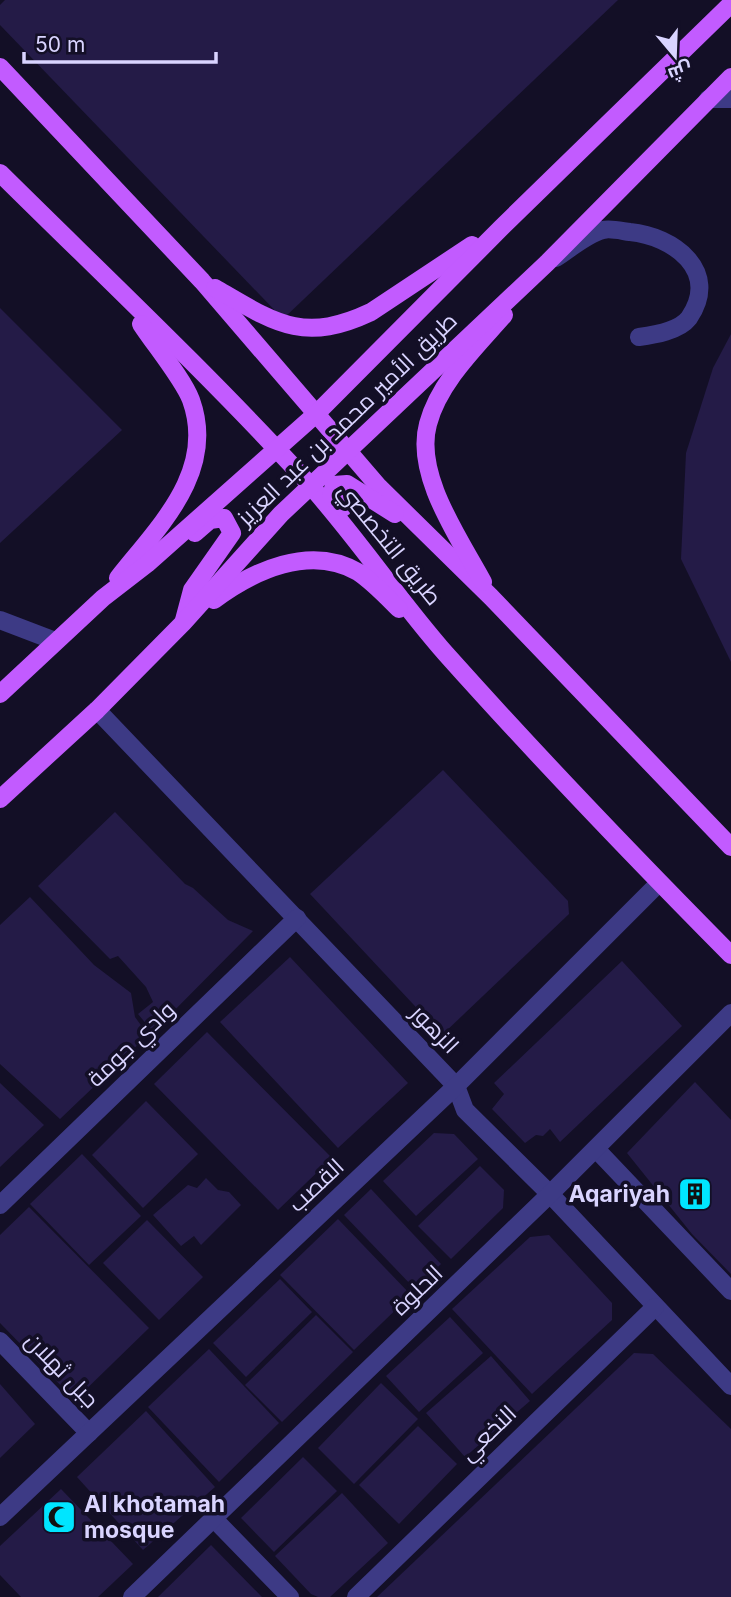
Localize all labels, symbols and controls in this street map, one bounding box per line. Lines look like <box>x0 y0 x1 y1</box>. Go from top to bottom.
scale bar <box>24 21 217 65</box>
north arrow <box>640 21 710 91</box>
text: 50 m <box>35 32 85 57</box>
text: ش <box>665 57 696 86</box>
street label: طريق الأمير محمد بن عبد العزيز <box>230 307 463 533</box>
street label: طريق التخصصي <box>330 477 448 613</box>
street label: وادي جومة <box>81 995 183 1096</box>
street label: الزهور <box>404 997 465 1059</box>
street label: القصب <box>282 1152 350 1218</box>
building icon: Aqariyah <box>676 1175 714 1213</box>
place label: Aqariyah <box>568 1180 670 1208</box>
street label: الحلوة <box>386 1259 448 1321</box>
street label: جبل ثهلان <box>19 1326 105 1414</box>
street label: النخعي <box>454 1399 525 1470</box>
place label: Al khotamah mosque <box>84 1490 225 1544</box>
mosque icon: Al khotamah mosque <box>40 1498 78 1536</box>

